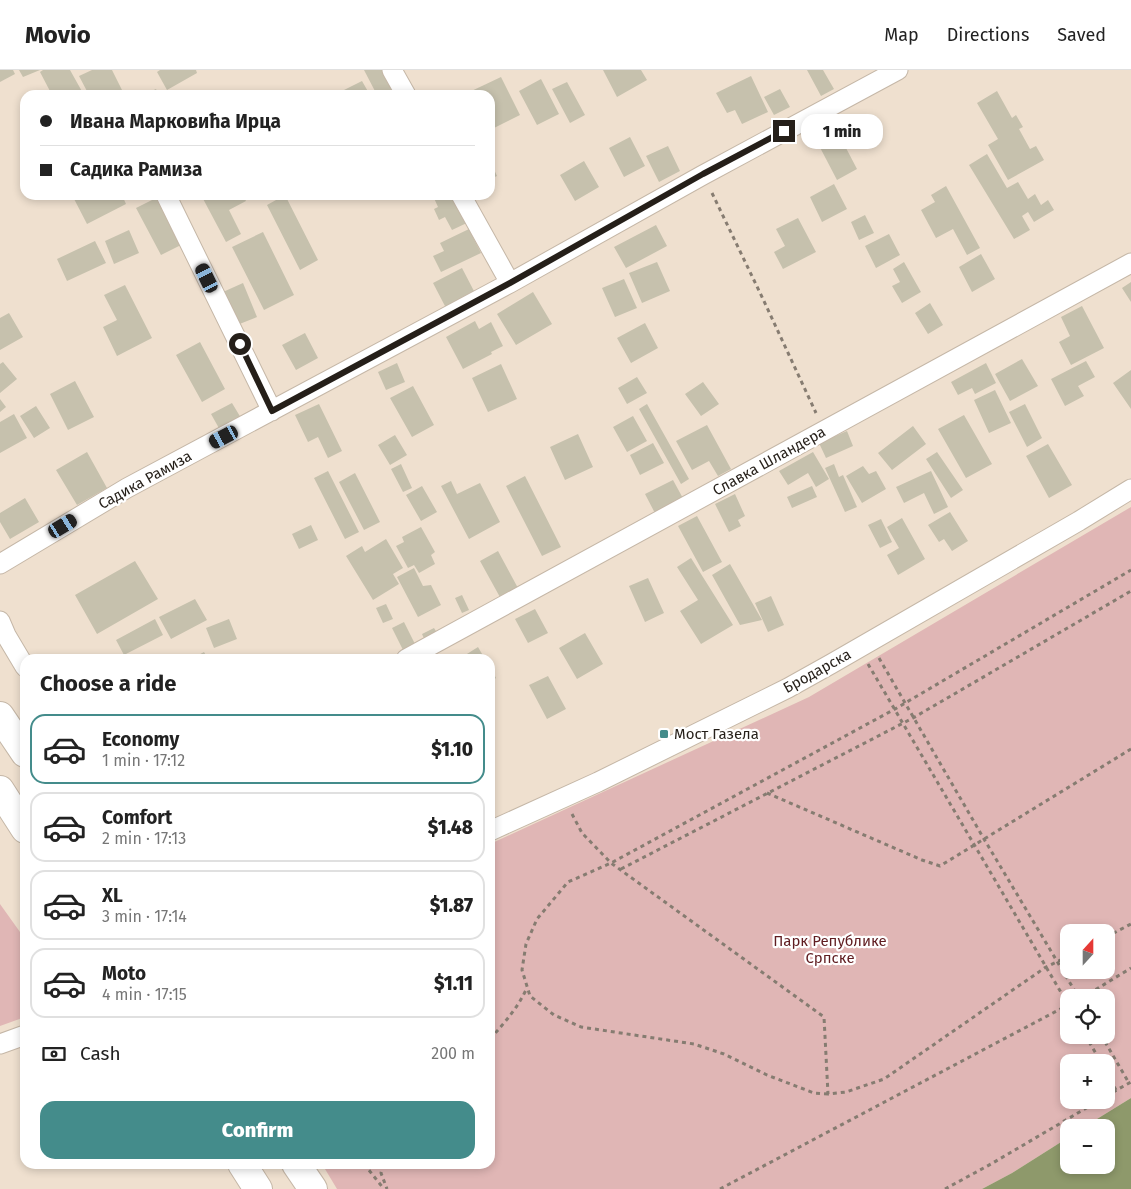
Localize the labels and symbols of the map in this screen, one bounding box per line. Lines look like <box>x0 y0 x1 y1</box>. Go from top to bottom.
callout: 1 min <box>802 114 884 148</box>
route end <box>773 120 795 142</box>
car <box>193 261 220 295</box>
route start <box>229 333 251 355</box>
street label: Славка Шландера <box>709 422 829 500</box>
car <box>207 423 240 451</box>
street label: Садика Рамиза <box>95 447 195 513</box>
car <box>46 512 79 540</box>
street label: Бродарска <box>780 645 854 697</box>
place label: Мост Газела <box>674 725 759 743</box>
marker: Мост Газела <box>658 728 670 740</box>
north arrow <box>1060 924 1115 979</box>
park label: Парк Републике Српске <box>773 932 887 967</box>

